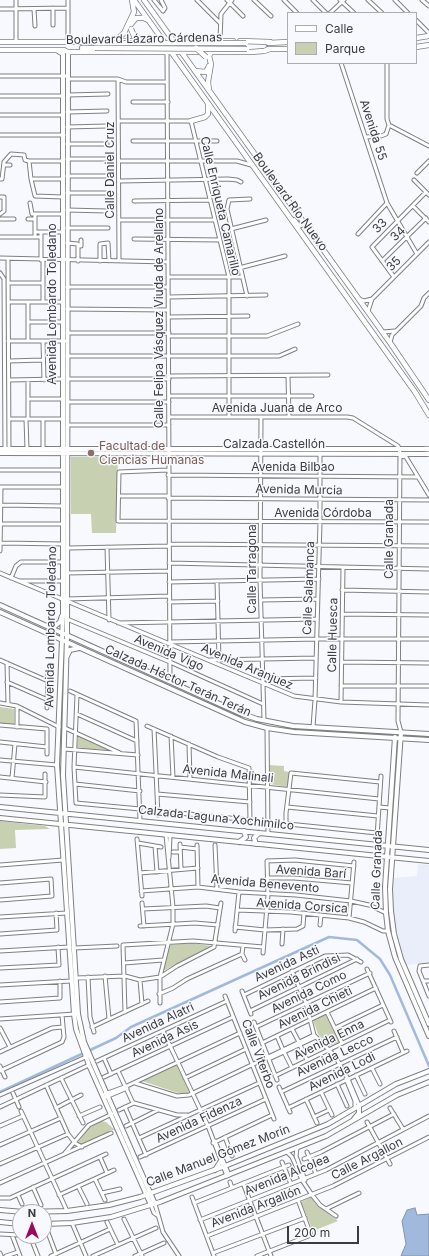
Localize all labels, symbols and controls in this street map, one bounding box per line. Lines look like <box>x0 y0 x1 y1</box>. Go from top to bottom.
legend <box>287 12 417 64</box>
text: Calle <box>325 21 353 36</box>
street label: Boulevard Lázaro Cárdenas <box>66 30 222 48</box>
text: Parque <box>325 41 365 56</box>
street label: Avenida 55 <box>356 98 390 162</box>
street label: Calle Daniel Cruz <box>103 121 117 219</box>
street label: Calle Enriqueta Camarillo <box>197 135 243 277</box>
street label: Boulevard Río Nuevo <box>249 150 331 254</box>
street label: Calle Felipa Vásquez Viuda de Arellano <box>152 208 166 428</box>
street label: 33 <box>370 216 390 236</box>
street label: Avenida Lombardo Toledano <box>45 223 59 385</box>
street label: 34 <box>388 224 408 244</box>
street label: 35 <box>384 254 404 274</box>
street label: Avenida Juana de Arco <box>212 401 342 415</box>
street label: Calzada Castellón <box>223 437 325 451</box>
place label: Facultad de Ciencias Humanas <box>99 439 204 467</box>
marker: Facultad de Ciencias Humanas <box>86 448 96 458</box>
street label: Avenida Bilbao <box>251 460 335 474</box>
street label: Avenida Murcia <box>255 482 343 498</box>
street label: Calle Granada <box>382 499 396 579</box>
street label: Avenida Córdoba <box>274 506 372 520</box>
street label: Calle Tarragona <box>245 524 259 614</box>
street label: Calle Salamanca <box>300 541 318 635</box>
street label: Avenida Lombardo Toledano <box>42 546 60 708</box>
street label: Calle Huesca <box>325 598 341 672</box>
street label: Avenida Vigo <box>132 632 206 674</box>
street label: Avenida Aranjuez <box>199 641 295 693</box>
street label: Calzada Héctor Terán Terán <box>103 642 253 720</box>
street label: Avenida Malinali <box>182 762 274 786</box>
street label: Calzada Laguna Xochimilco <box>137 803 295 833</box>
street label: Calle Granada <box>368 830 386 910</box>
street label: Avenida Barí <box>275 862 347 882</box>
street label: Avenida Benevento <box>210 872 320 896</box>
street label: Avenida Corsica <box>256 896 348 916</box>
street label: Avenida Asti <box>252 943 322 985</box>
street label: Avenida Brindisi <box>255 951 343 1003</box>
street label: Avenida Como <box>269 968 349 1016</box>
street label: Avenida Chieti <box>275 984 355 1032</box>
street label: Avenida Alatri <box>120 1000 196 1046</box>
street label: Avenida Asis <box>129 1017 201 1061</box>
street label: Calle Viterbo <box>238 1017 278 1091</box>
street label: Avenida Enna <box>291 1017 367 1063</box>
street label: Avenida Lecco <box>294 1032 376 1080</box>
street label: Avenida Lodi <box>306 1050 378 1094</box>
street label: Avenida Fidenza <box>154 1094 244 1146</box>
street label: Calle Manuel Gómez Morín <box>144 1122 292 1190</box>
street label: Calle Argallon <box>329 1135 405 1183</box>
street label: Avenida Alcolea <box>242 1151 332 1199</box>
street label: Avenida Argallón <box>209 1183 303 1231</box>
north arrow <box>12 1204 52 1244</box>
text: N <box>28 1206 36 1220</box>
scale bar <box>289 1218 361 1244</box>
text: 200 m <box>294 1225 330 1240</box>

